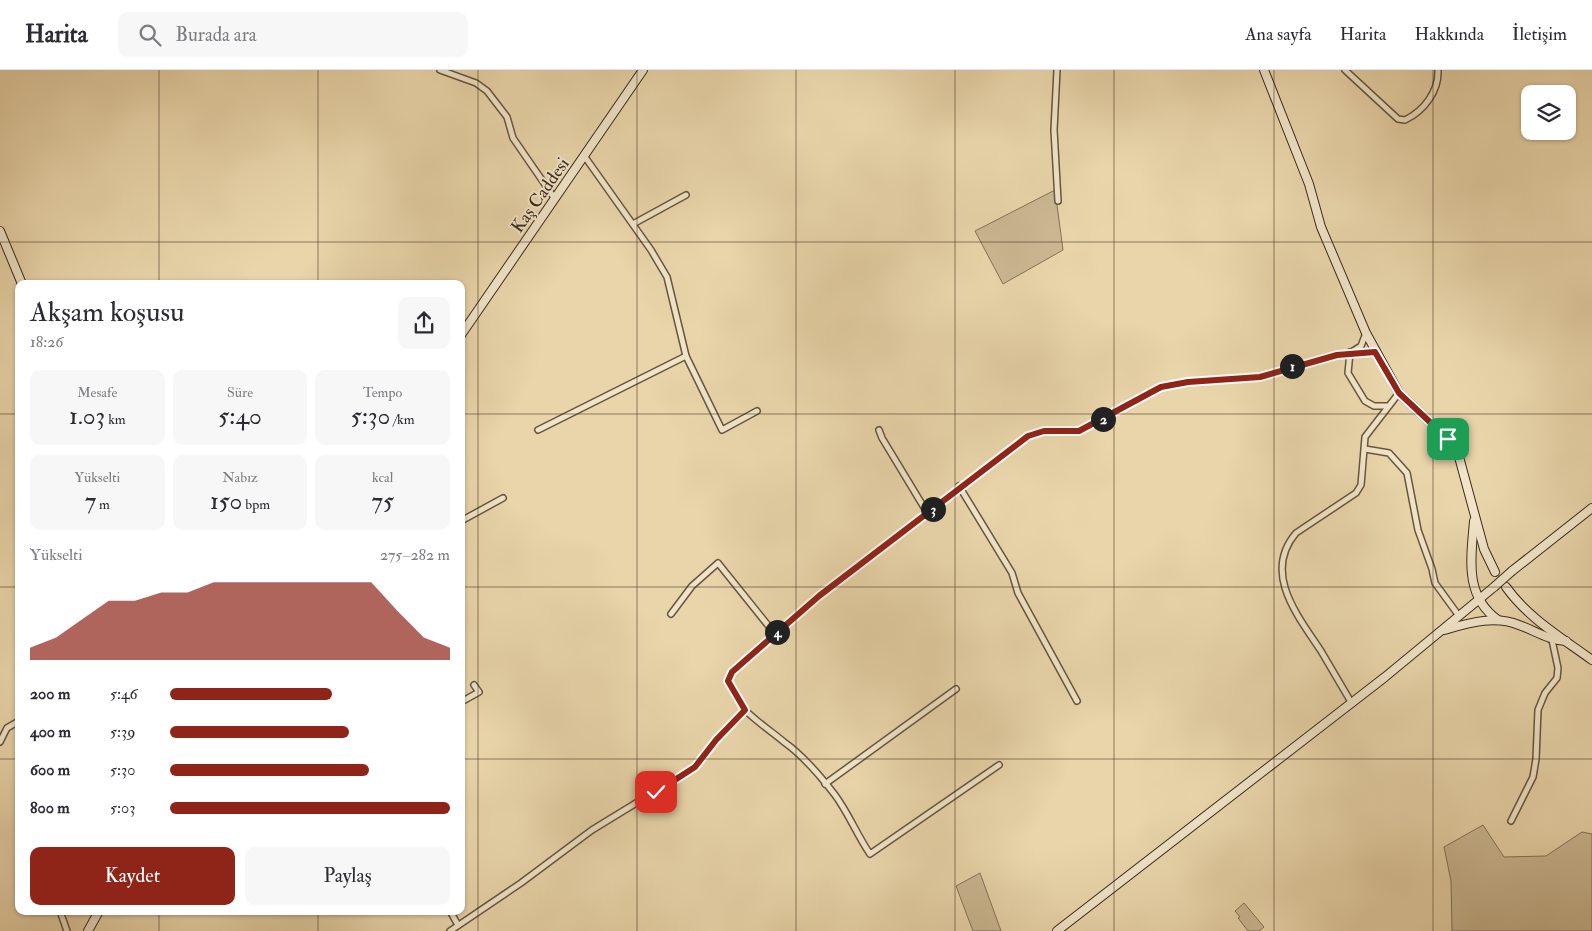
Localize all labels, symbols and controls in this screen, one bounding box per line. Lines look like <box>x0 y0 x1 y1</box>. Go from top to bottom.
search box <box>118 12 468 57</box>
text: Harita <box>25 19 88 50</box>
icon: search <box>136 21 164 49</box>
text: Burada ara <box>176 23 257 47</box>
text: Ana sayfa <box>1245 23 1312 46</box>
text: Harita <box>1340 23 1387 46</box>
text: Hakkında <box>1415 23 1484 46</box>
text: İletişim <box>1512 23 1567 46</box>
map controls <box>1521 85 1576 140</box>
button: layers <box>1521 85 1576 140</box>
street label: Kaş Caddesi <box>506 153 575 237</box>
text: Akşam koşusu <box>30 295 184 330</box>
button: share <box>398 297 450 349</box>
text: 18:26 <box>30 332 63 352</box>
pin: 1 <box>1280 354 1304 378</box>
text: 1 <box>1290 358 1295 375</box>
text: Mesafe <box>77 384 117 401</box>
text: Süre <box>227 384 253 401</box>
text: Tempo <box>363 384 402 401</box>
text: 1.03 <box>69 401 105 432</box>
text: 5:40 <box>218 401 262 432</box>
text: 5:30 <box>351 401 390 432</box>
pin: 2 <box>1090 406 1116 432</box>
text: km <box>105 411 126 428</box>
text: /km <box>390 411 415 428</box>
text: 2 <box>1100 411 1107 428</box>
pin <box>1427 418 1469 460</box>
icon: arrive <box>1434 425 1462 453</box>
text: Yükselti <box>74 469 120 486</box>
text: Nabız <box>222 469 258 486</box>
text: kcal <box>372 469 393 486</box>
text: 7 <box>85 486 96 517</box>
text: 150 <box>210 486 242 517</box>
text: 75 <box>371 486 394 517</box>
text: m <box>96 496 110 513</box>
text: bpm <box>242 496 270 513</box>
pin: 3 <box>920 496 946 522</box>
text: 3 <box>931 501 936 518</box>
text: Yükselti <box>30 545 82 565</box>
text: 275–282 m <box>380 545 450 565</box>
pin: 4 <box>764 620 790 644</box>
text: 4 <box>774 624 781 641</box>
text: 200 m <box>30 684 70 704</box>
text: 5:46 <box>110 684 138 704</box>
text: 400 m <box>30 722 71 742</box>
text: 5:39 <box>110 722 135 742</box>
text: 600 m <box>30 760 70 780</box>
text: 5:30 <box>110 760 135 780</box>
pin <box>635 771 677 813</box>
icon: check <box>642 778 670 806</box>
text: 800 m <box>30 798 70 818</box>
text: 5:03 <box>110 798 135 818</box>
button: Kaydet <box>30 847 235 905</box>
button: Paylaş <box>245 847 450 905</box>

